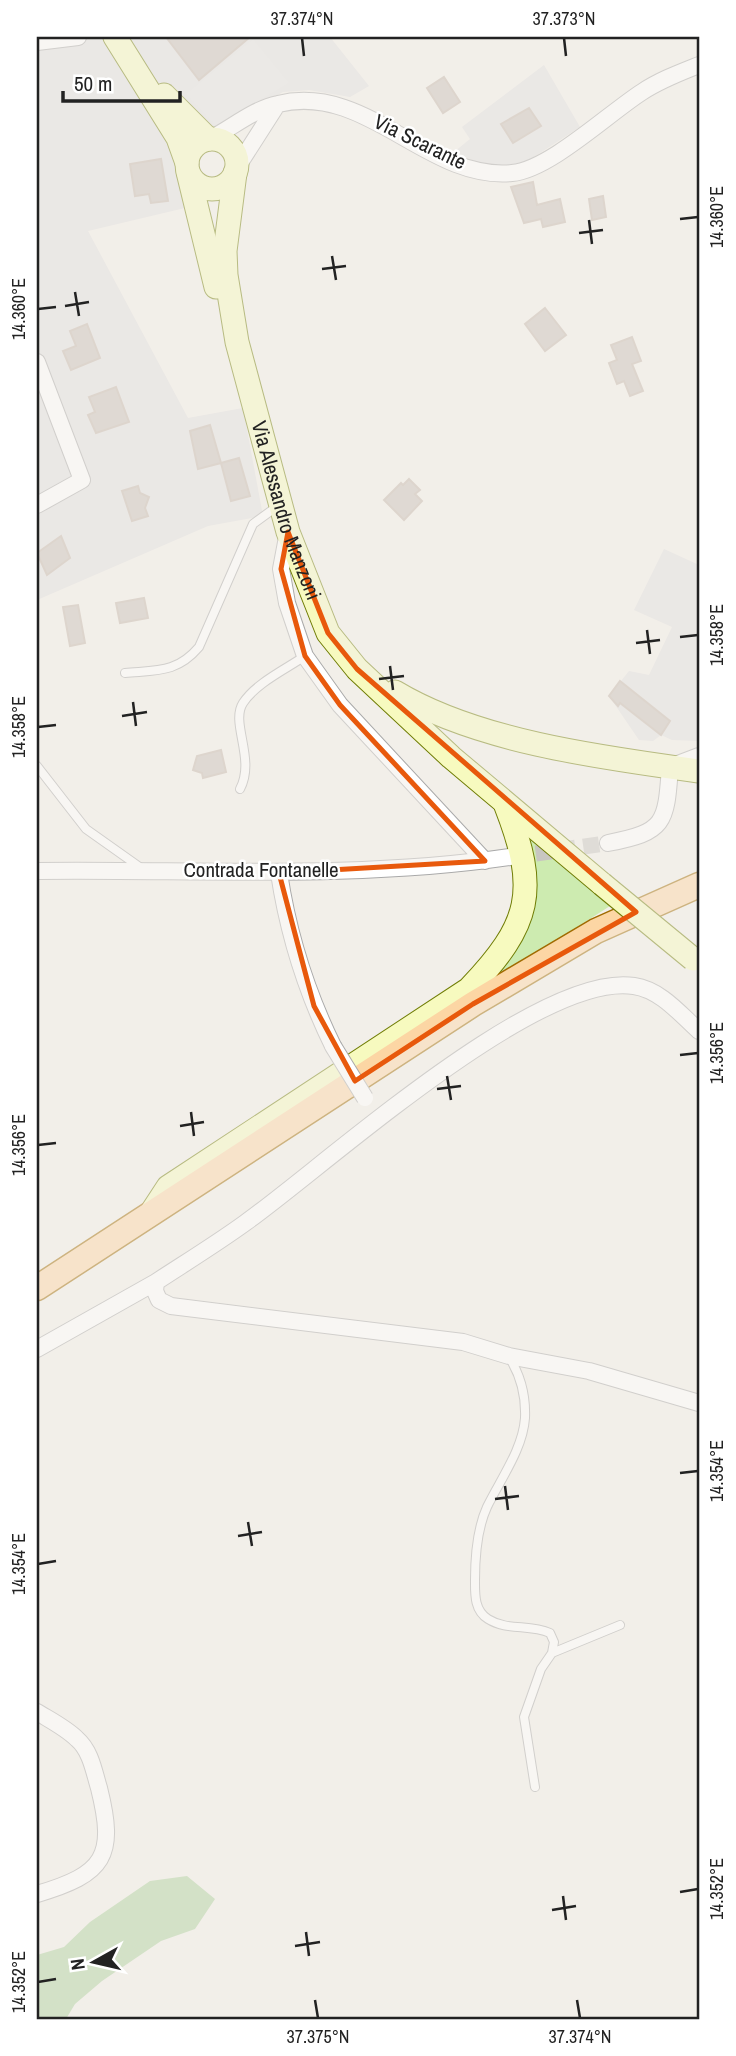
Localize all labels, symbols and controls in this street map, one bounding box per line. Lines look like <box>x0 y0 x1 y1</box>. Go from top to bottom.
text: 37.374°N <box>271 6 334 31</box>
text: 37.373°N <box>533 6 596 31</box>
scale bar <box>63 60 180 104</box>
text: 50 m <box>74 69 112 98</box>
street label: Via Scarante <box>369 107 471 176</box>
text: 14.360°E <box>704 186 729 248</box>
text: 14.360°E <box>6 278 31 340</box>
street label: Via Alessandro Manzoni <box>245 417 328 604</box>
text: 14.358°E <box>704 604 729 666</box>
text: 14.358°E <box>6 696 31 758</box>
street label: Contrada Fontanelle <box>183 855 339 884</box>
text: 14.356°E <box>704 1022 729 1084</box>
text: 14.356°E <box>6 1114 31 1176</box>
text: 14.354°E <box>704 1440 729 1502</box>
text: 14.354°E <box>6 1533 31 1595</box>
text: 14.352°E <box>704 1858 729 1920</box>
north arrow <box>60 1926 130 1996</box>
text: 14.352°E <box>6 1951 31 2013</box>
text: N <box>64 1957 91 1972</box>
text: 37.375°N <box>287 2024 350 2049</box>
text: 37.374°N <box>549 2024 612 2049</box>

